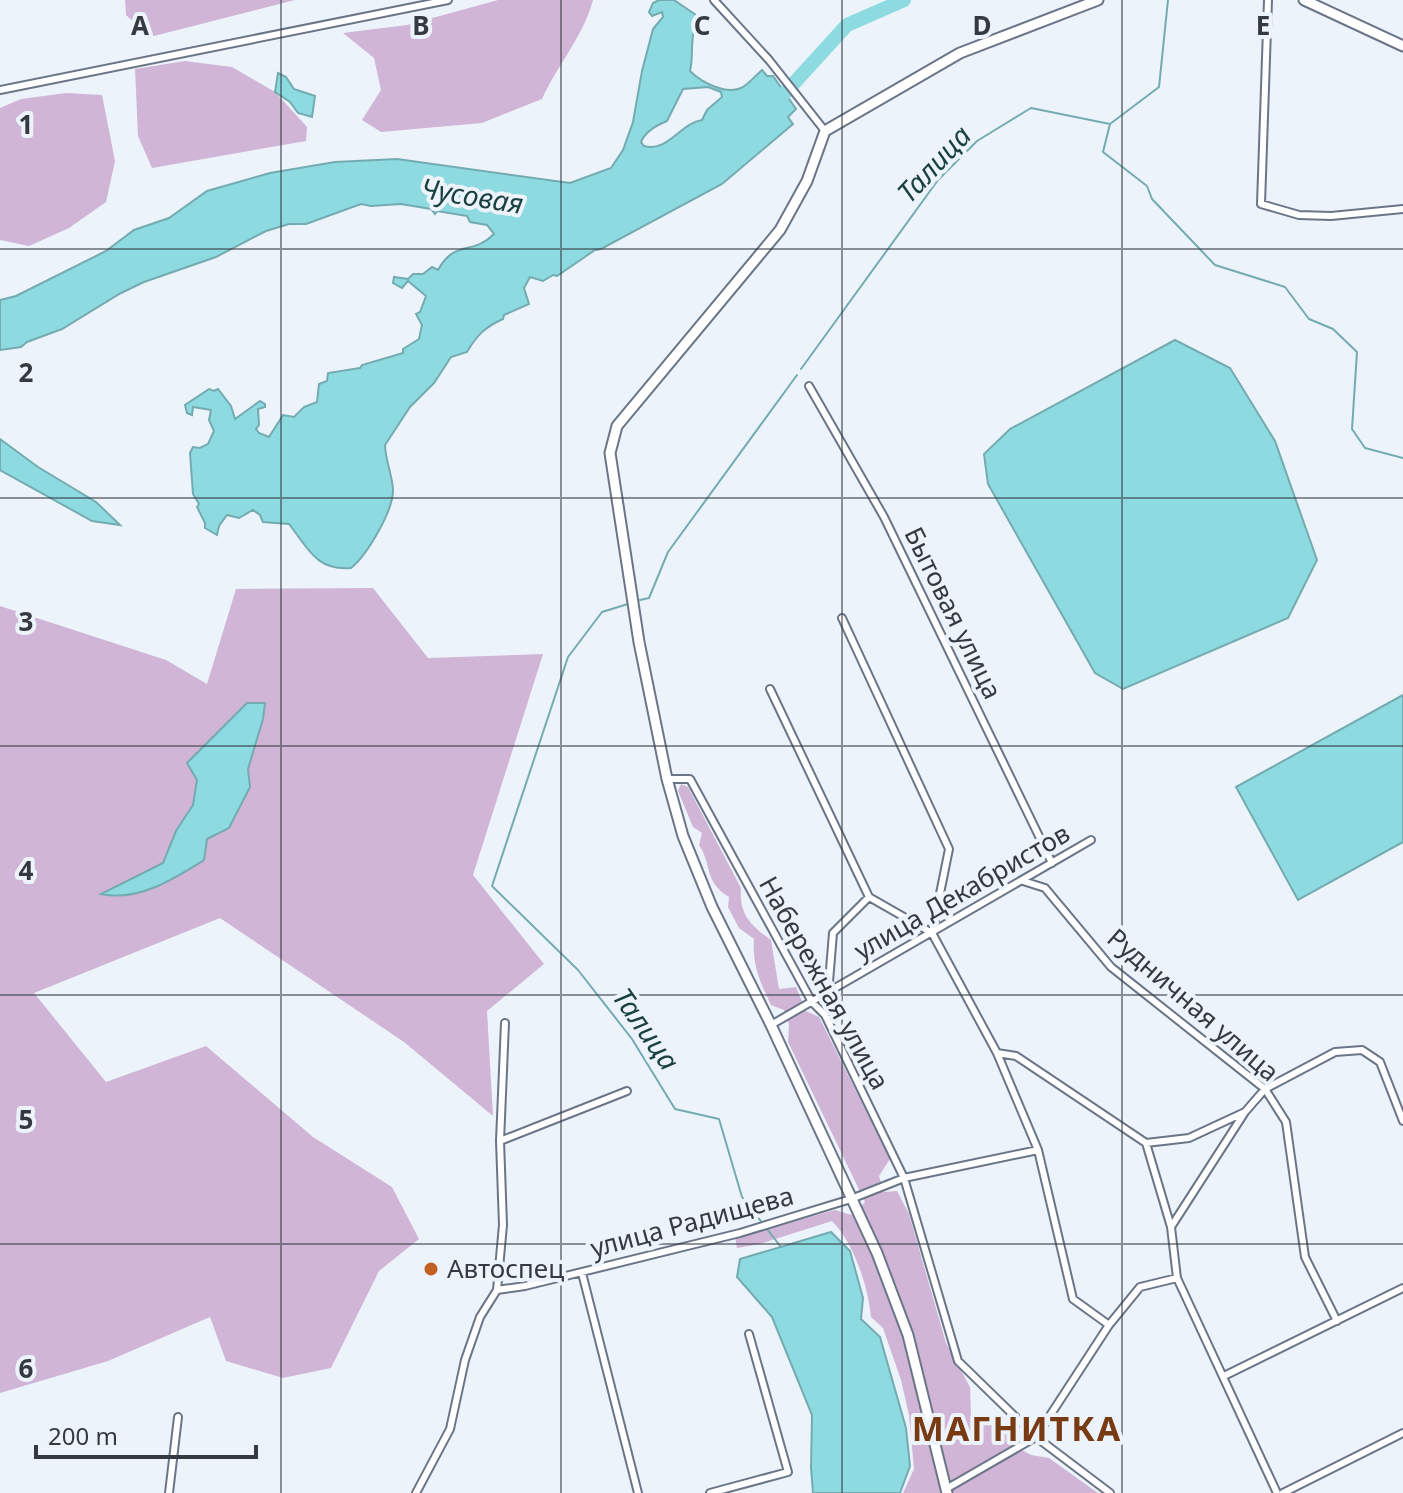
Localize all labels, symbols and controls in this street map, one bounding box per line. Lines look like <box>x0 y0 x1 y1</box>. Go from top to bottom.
text: A <box>131 7 149 43</box>
text: B <box>412 7 430 43</box>
text: C <box>694 7 710 43</box>
text: D <box>972 7 992 43</box>
text: E <box>1256 7 1270 43</box>
text: 1 <box>19 106 33 142</box>
water label: Талица <box>888 116 979 210</box>
water label: Чусовая <box>418 168 526 222</box>
text: 2 <box>19 354 34 390</box>
street label: Бытовая улица <box>897 520 1011 705</box>
text: 3 <box>19 603 33 639</box>
street label: улица Декабристов <box>847 815 1076 968</box>
text: 4 <box>19 852 34 888</box>
street label: Набережная улица <box>751 869 899 1096</box>
street label: Рудничная улица <box>1100 920 1287 1089</box>
water label: Талица <box>605 980 689 1077</box>
text: 5 <box>19 1101 33 1137</box>
street label: улица Радищева <box>586 1177 797 1265</box>
place label: Автоспец <box>447 1250 564 1286</box>
marker: Автоспец <box>422 1260 440 1278</box>
text: 6 <box>19 1350 34 1386</box>
district label: МАГНИТКА <box>912 1405 1122 1451</box>
scale bar <box>36 1409 256 1459</box>
text: 200 m <box>48 1419 118 1452</box>

